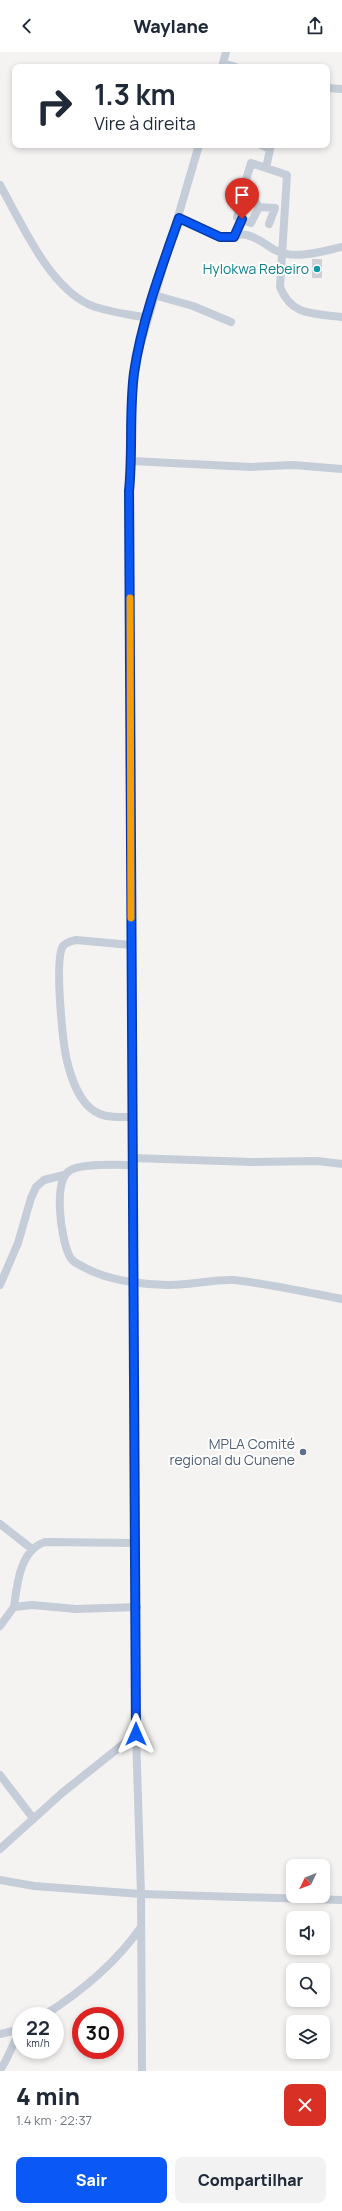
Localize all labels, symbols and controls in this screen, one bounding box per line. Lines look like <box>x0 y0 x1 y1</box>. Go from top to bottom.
text: Waylane <box>133 14 209 38</box>
icon: back <box>16 15 38 37</box>
icon: share <box>304 15 326 37</box>
text: 1.3 km <box>94 75 176 113</box>
icon: right <box>28 80 80 132</box>
text: Vire à direita <box>94 111 196 135</box>
pin <box>225 178 259 219</box>
icon: arrive <box>231 184 253 206</box>
place label: Hylokwa Rebeiro <box>203 259 309 278</box>
marker: Hylokwa Rebeiro <box>312 264 322 274</box>
place label: MPLA Comité regional du Cunene <box>169 1434 295 1469</box>
marker: MPLA Comité regional du Cunene <box>298 1447 308 1457</box>
position arrow <box>115 1713 157 1755</box>
north arrow <box>286 1859 330 1903</box>
map controls <box>286 1859 330 2059</box>
button: sound <box>286 1911 330 1955</box>
button: search <box>286 1963 330 2007</box>
speed limit sign: 30 <box>72 2007 124 2059</box>
text: 22 <box>26 2014 50 2041</box>
button: layers <box>286 2015 330 2059</box>
text: km/h <box>26 2036 50 2050</box>
text: 4 min <box>16 2079 80 2112</box>
button: close <box>284 2084 326 2126</box>
text: 1.4 km · 22:37 <box>16 2111 92 2129</box>
button: Sair <box>16 2157 167 2203</box>
button: Compartilhar <box>175 2157 326 2203</box>

